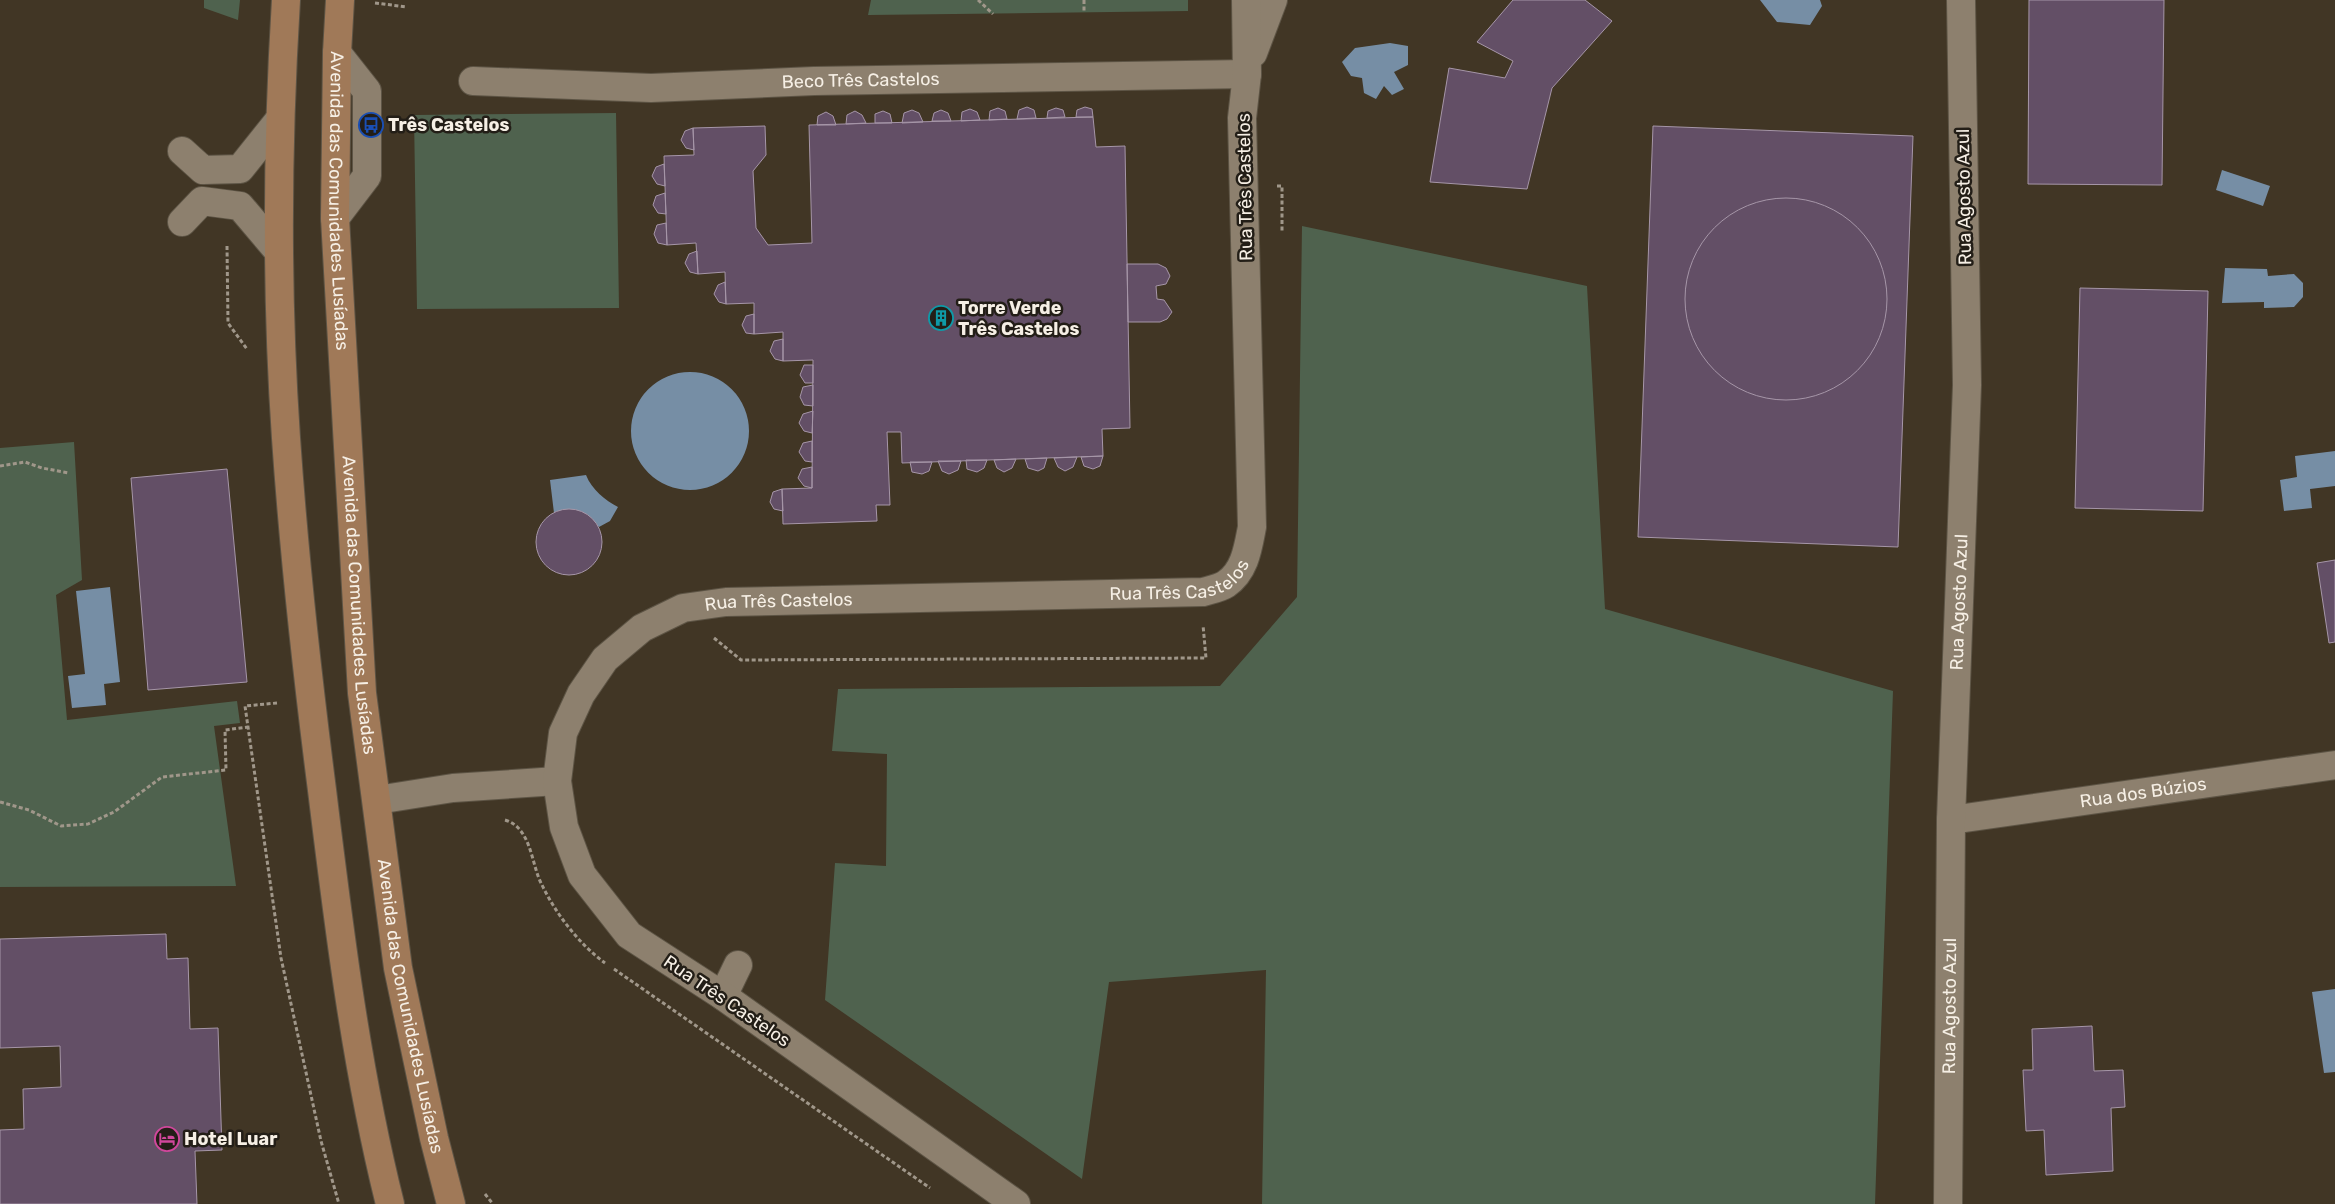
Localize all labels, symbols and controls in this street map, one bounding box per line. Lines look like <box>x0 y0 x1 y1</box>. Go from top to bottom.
street label: Avenida das Comunidades Lusíadas <box>324 51 354 351</box>
street label: Beco Três Castelos <box>781 68 940 93</box>
bus stop icon: Três Castelos <box>358 112 384 138</box>
street label: Rua Três Castelos <box>1233 113 1257 261</box>
place label: Três Castelos <box>388 114 509 136</box>
street label: Rua Agosto Azul <box>1952 129 1976 265</box>
place label: Torre Verde Três Castelos <box>958 297 1079 340</box>
building icon: Torre Verde Três Castelos <box>928 305 954 331</box>
street label: Avenida das Comunidades Lusíadas <box>338 455 381 756</box>
street label: Rua Agosto Azul <box>1946 534 1973 671</box>
street label: Rua Três Castelos <box>1109 556 1254 605</box>
street label: Rua Três Castelos <box>703 588 853 616</box>
street label: Rua dos Búzios <box>2078 773 2208 812</box>
street label: Avenida das Comunidades Lusíadas <box>373 858 449 1156</box>
street label: Rua Agosto Azul <box>1938 938 1961 1074</box>
street label: Rua Três Castelos <box>660 951 794 1051</box>
hotel icon: Hotel Luar <box>154 1126 180 1152</box>
place label: Hotel Luar <box>184 1128 277 1150</box>

